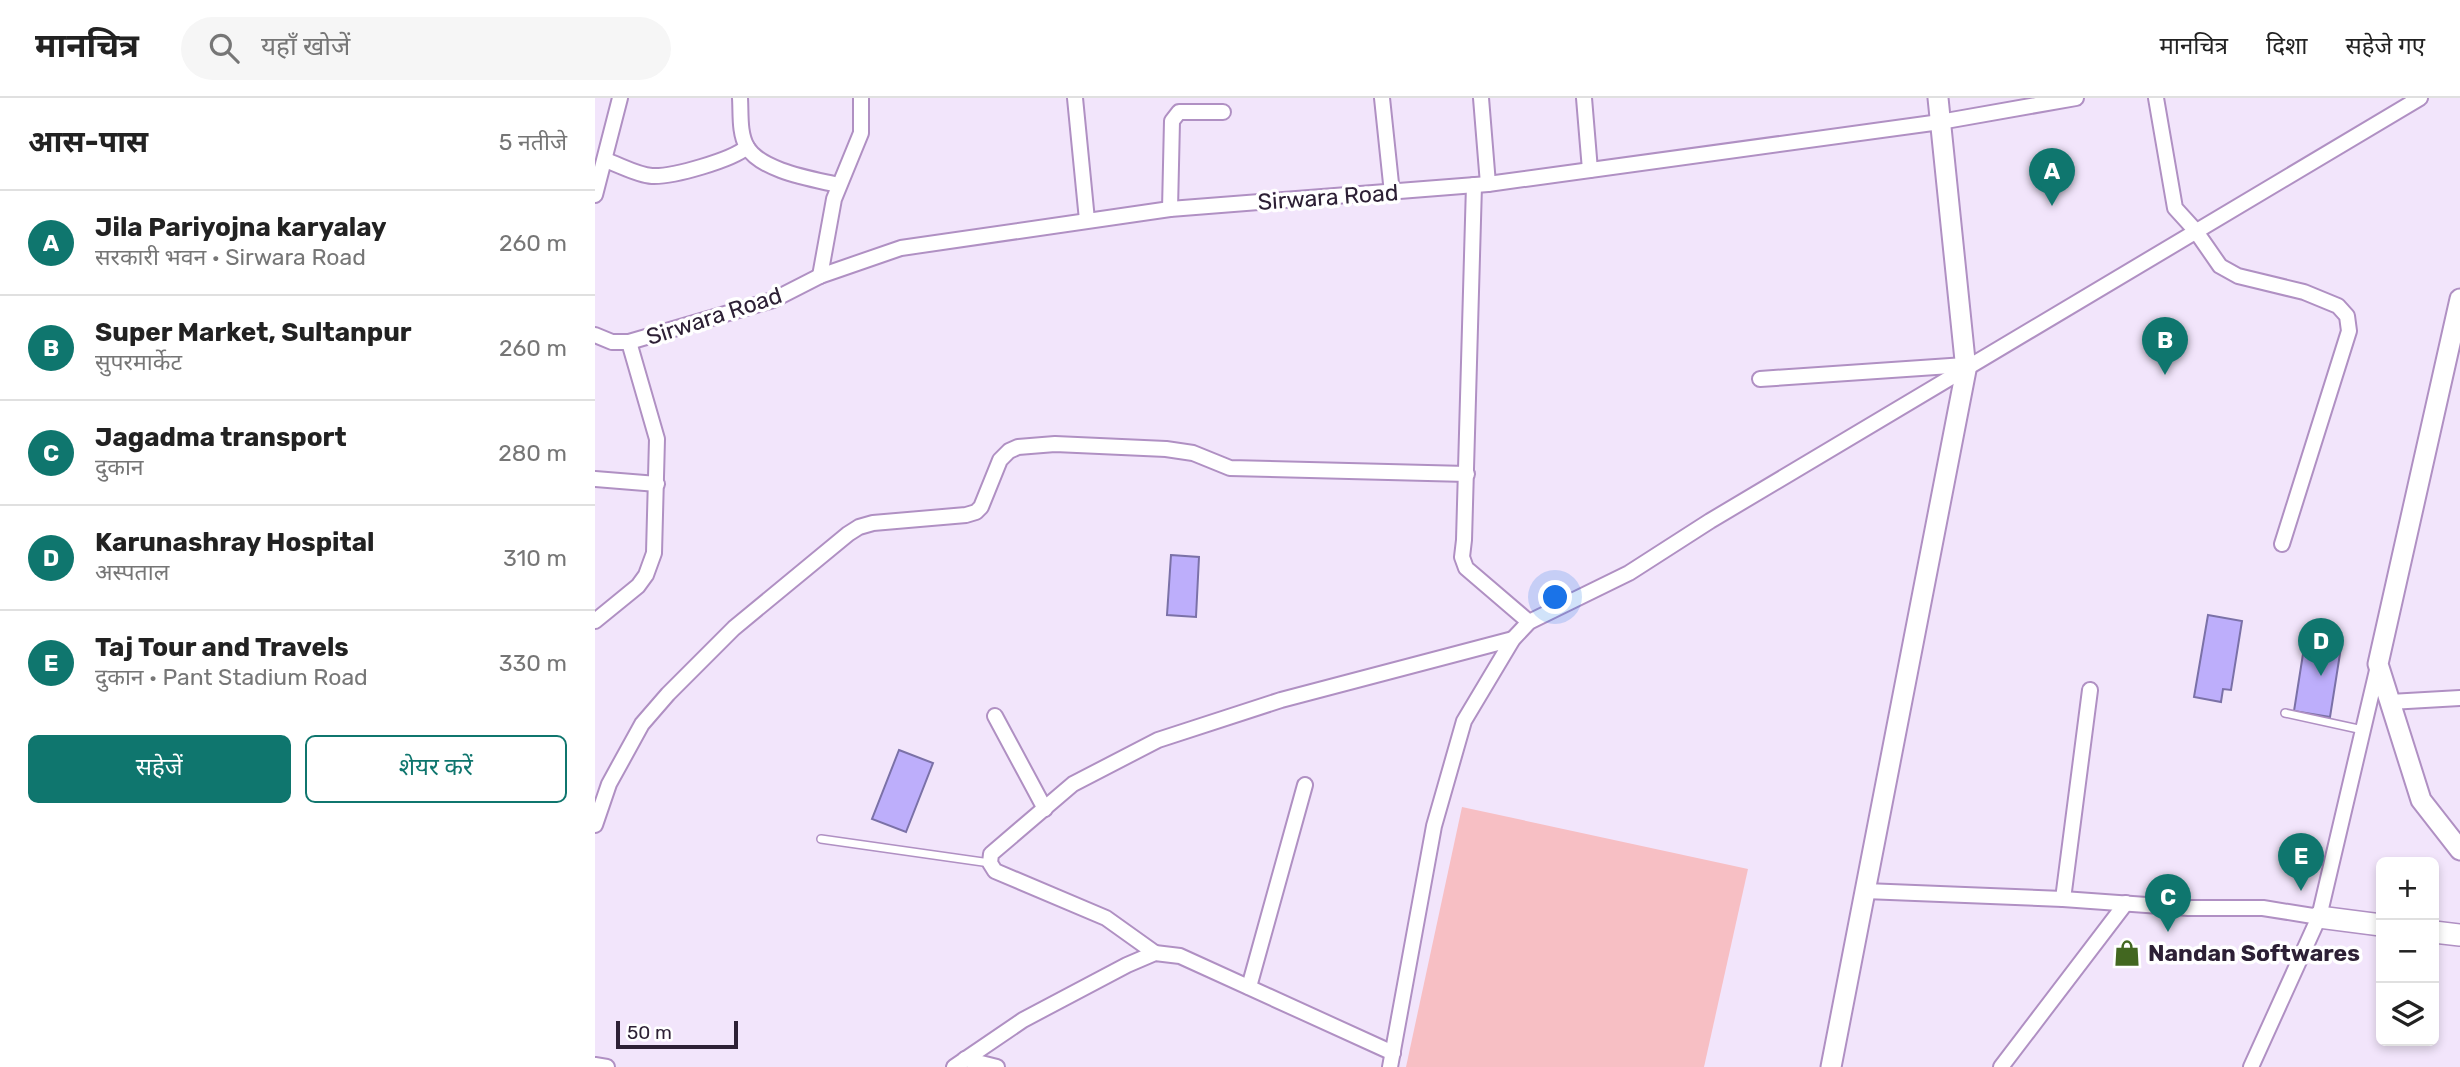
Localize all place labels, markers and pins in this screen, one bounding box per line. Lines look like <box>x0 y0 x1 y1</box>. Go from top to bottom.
pin: A <box>2029 148 2075 206</box>
pin: B <box>2142 317 2188 375</box>
pin: D <box>2298 618 2344 676</box>
pin: E <box>2278 833 2324 891</box>
pin: C <box>2145 874 2191 932</box>
shop icon: Nandan Softwares <box>2112 938 2142 968</box>
place label: Nandan Softwares <box>2148 939 2360 967</box>

